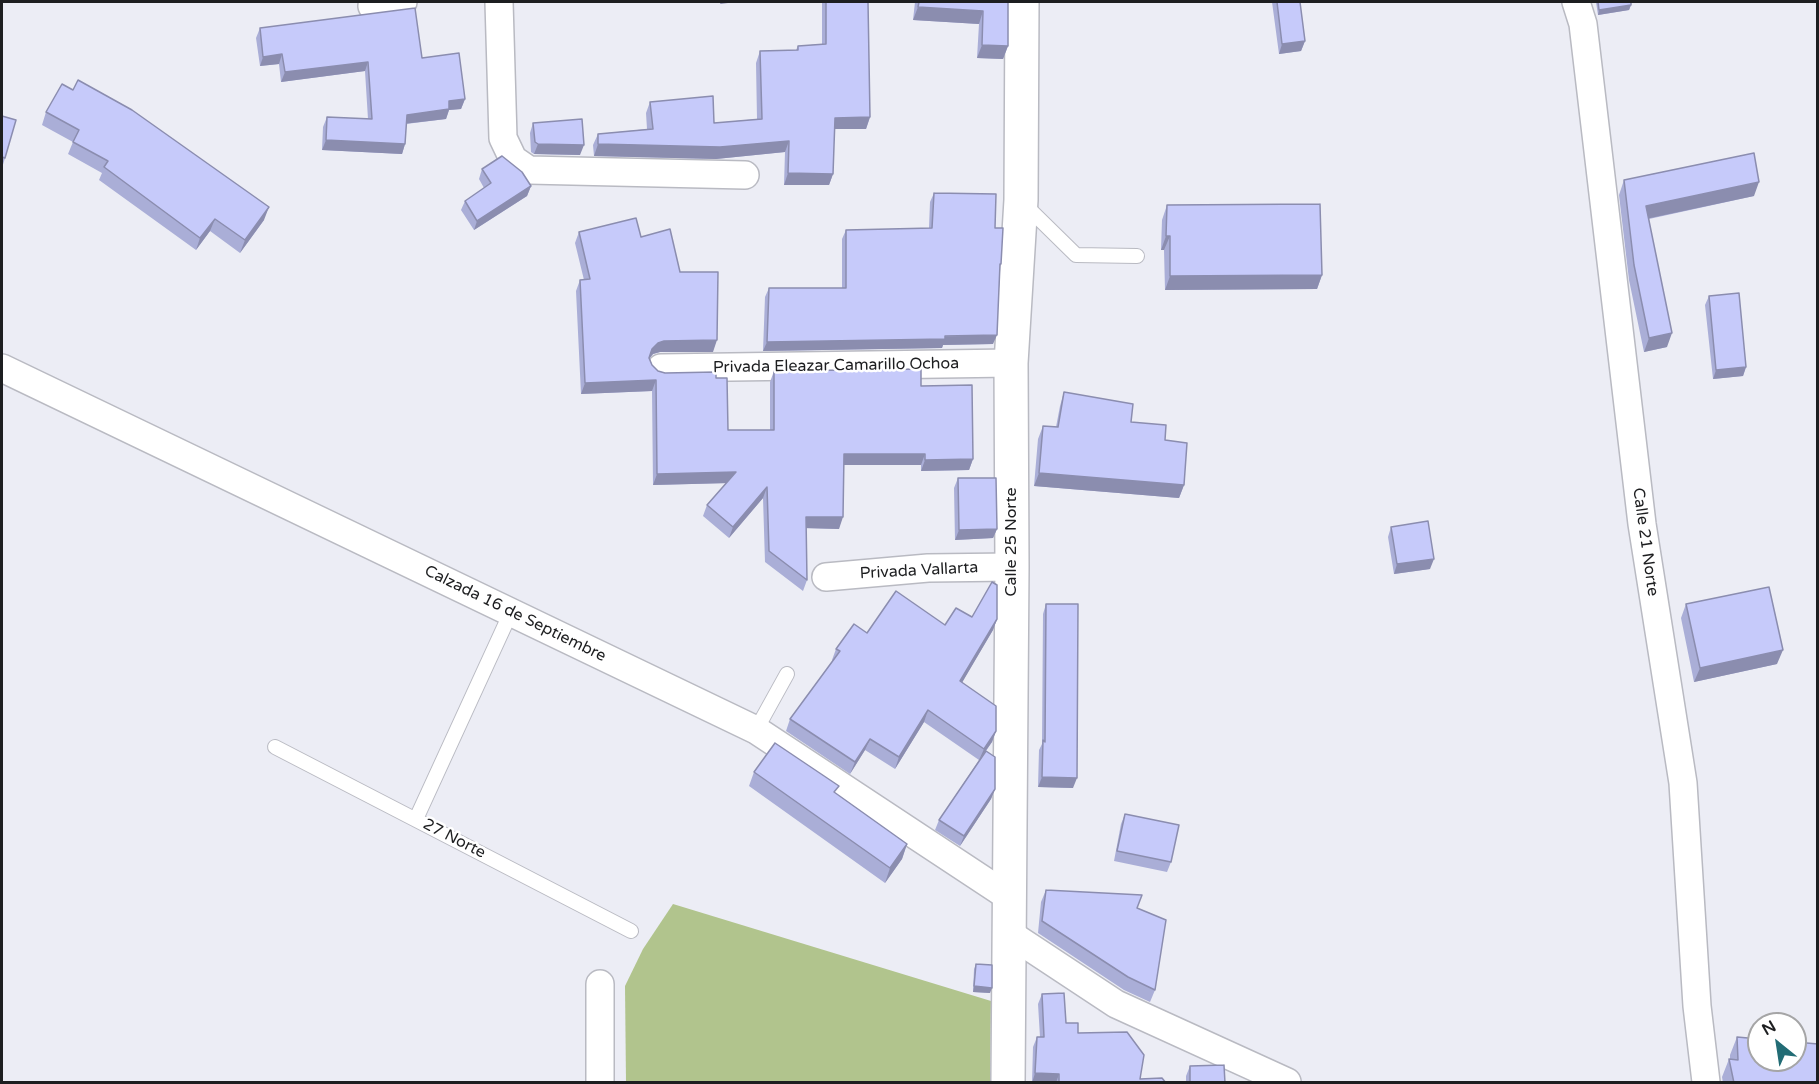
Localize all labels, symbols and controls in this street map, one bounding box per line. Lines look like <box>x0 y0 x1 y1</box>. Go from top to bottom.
street label: Privada Eleazar Camarillo Ochoa <box>713 354 959 378</box>
street label: Calle 25 Norte <box>1002 487 1022 597</box>
street label: Calle 21 Norte <box>1628 487 1662 597</box>
street label: Privada Vallarta <box>859 558 979 584</box>
street label: Calzada 16 de Septiembre <box>421 562 609 666</box>
street label: 27 Norte <box>419 815 489 863</box>
north arrow <box>1747 1012 1807 1072</box>
text: N <box>1758 1016 1780 1040</box>

